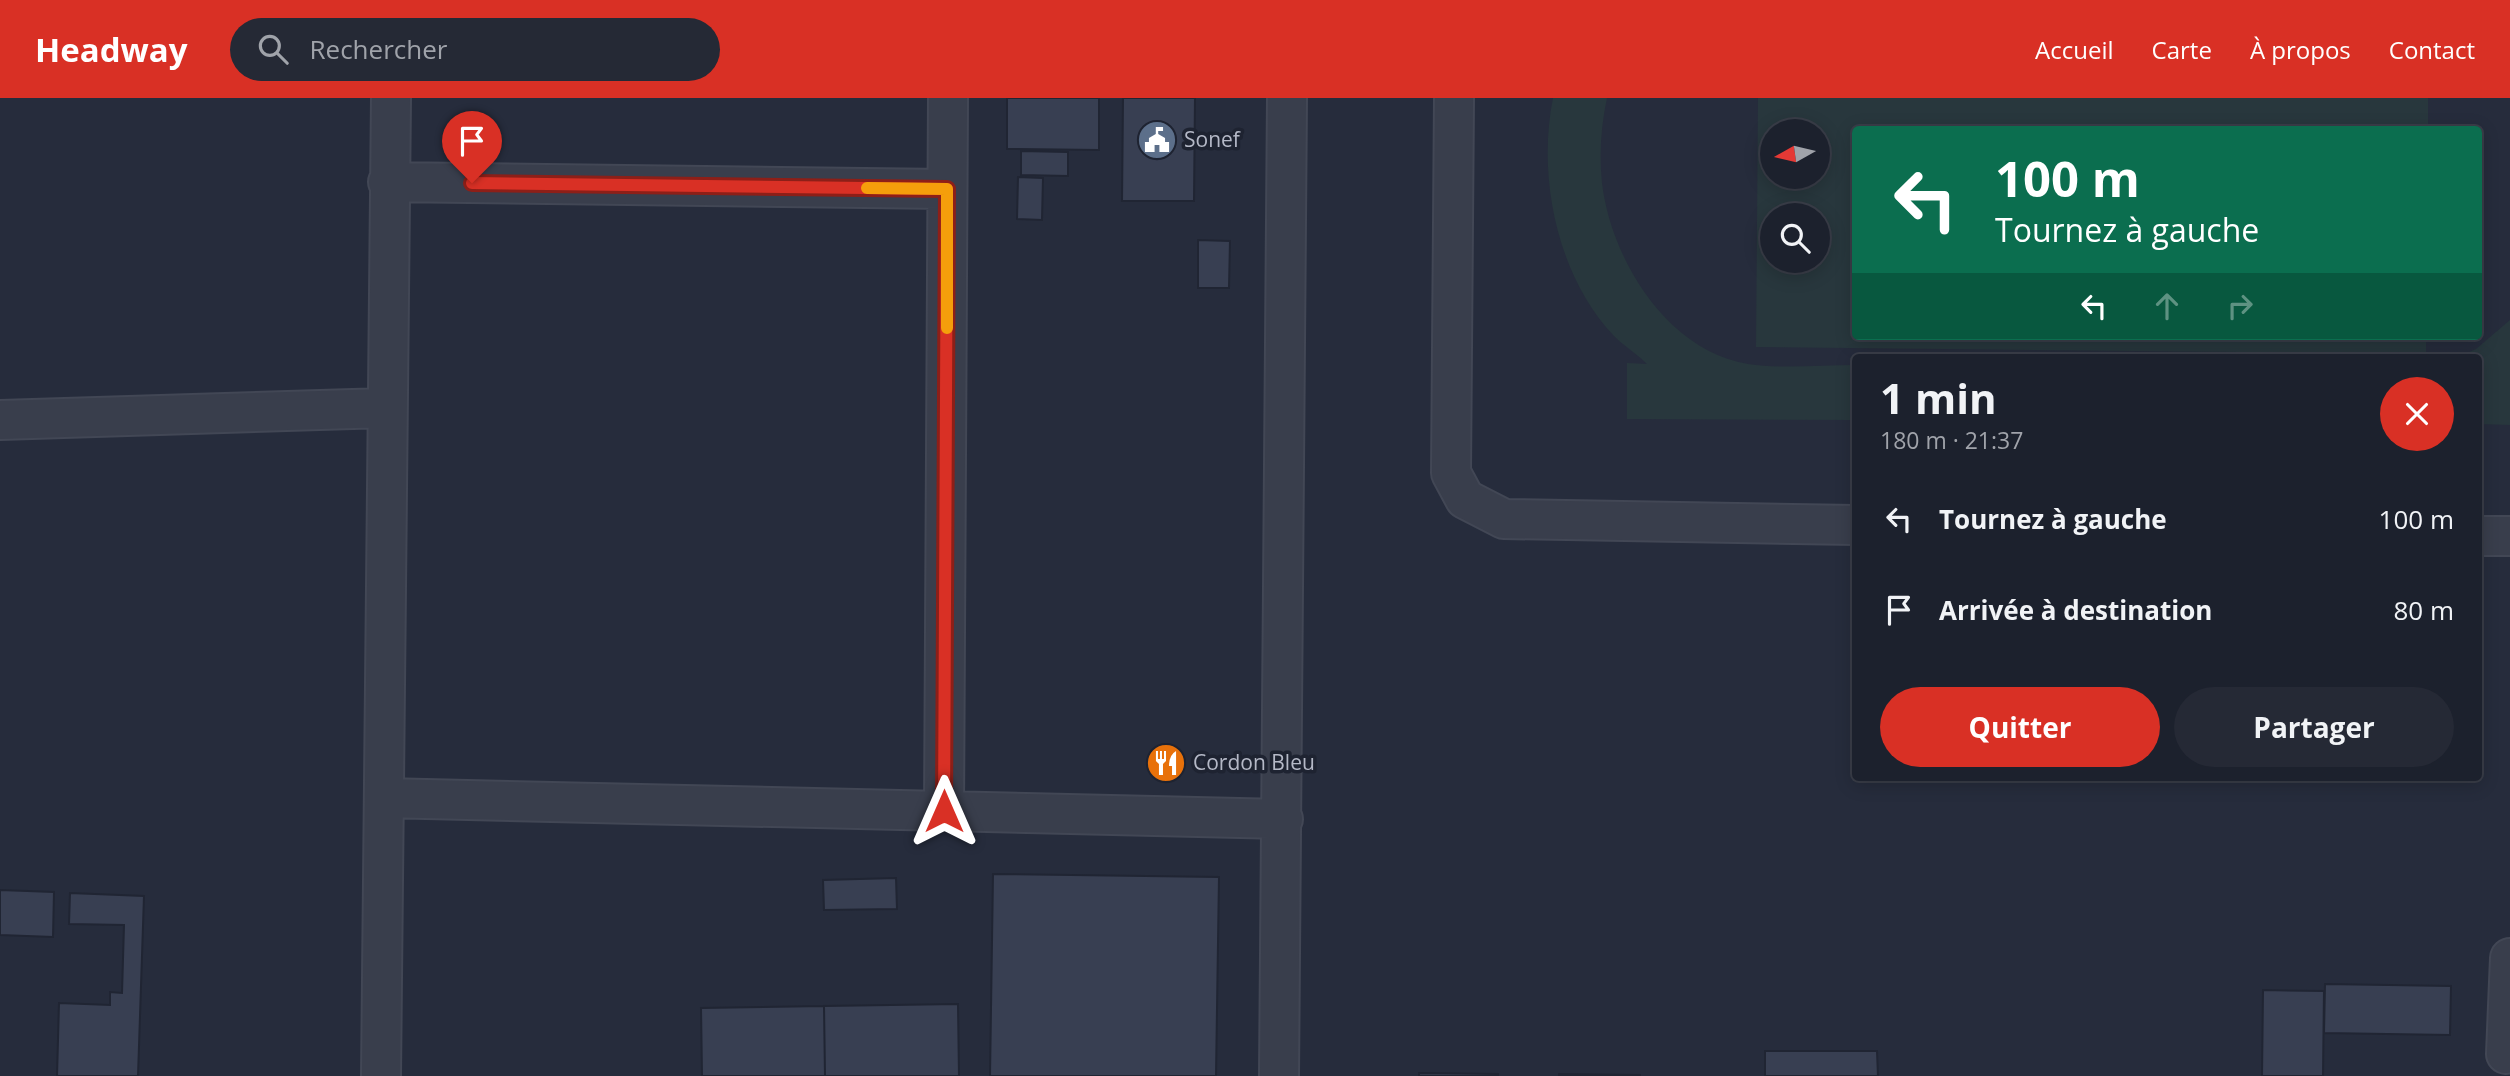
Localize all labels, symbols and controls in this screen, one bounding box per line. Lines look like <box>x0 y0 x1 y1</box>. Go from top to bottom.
search box <box>230 18 720 81</box>
text: Headway <box>35 27 188 72</box>
icon: search <box>254 30 292 68</box>
text: Rechercher <box>310 31 447 67</box>
text: Accueil <box>2035 33 2114 66</box>
text: Carte <box>2152 33 2212 66</box>
text: À propos <box>2250 33 2351 66</box>
text: Contact <box>2389 33 2475 66</box>
pin <box>442 111 502 183</box>
public building icon: Sonef <box>1136 119 1178 161</box>
north arrow <box>1760 119 1830 189</box>
map controls <box>1760 119 1830 273</box>
icon: arrive <box>453 122 491 160</box>
place label: Sonef <box>1184 125 1242 153</box>
text: 100 m <box>1995 145 2140 211</box>
icon: left <box>1880 154 1971 245</box>
button: search <box>1760 203 1830 273</box>
text: Tournez à gauche <box>1995 208 2259 251</box>
icon: left <box>2075 287 2113 325</box>
icon: ahead <box>2148 287 2186 325</box>
icon: right <box>2221 287 2259 325</box>
text: 1 min <box>1880 369 1997 426</box>
button: close <box>2380 377 2454 451</box>
text: 180 m · 21:37 <box>1880 424 2023 456</box>
icon: left <box>1880 500 1918 538</box>
text: Tournez à gauche <box>1939 501 2167 537</box>
text: 100 m <box>2379 501 2454 537</box>
icon: arrive <box>1880 591 1918 629</box>
text: Arrivée à destination <box>1939 592 2212 628</box>
text: 80 m <box>2393 592 2454 628</box>
button: Quitter <box>1880 687 2160 767</box>
button: Partager <box>2174 687 2454 767</box>
restaurant icon: Cordon Bleu <box>1145 742 1187 784</box>
place label: Cordon Bleu <box>1193 748 1315 776</box>
position arrow <box>907 774 981 848</box>

